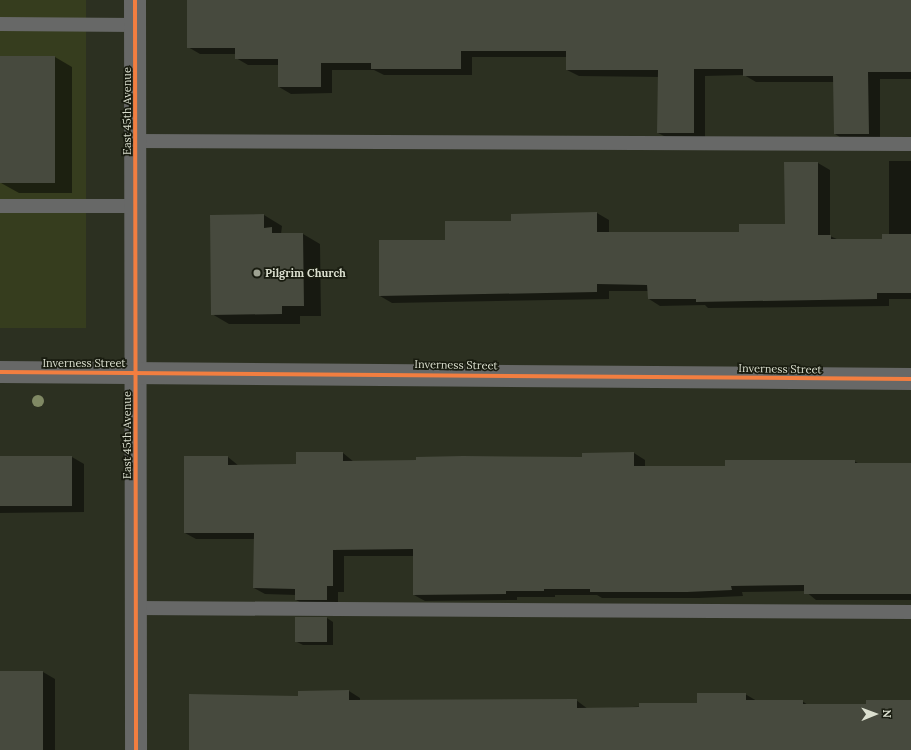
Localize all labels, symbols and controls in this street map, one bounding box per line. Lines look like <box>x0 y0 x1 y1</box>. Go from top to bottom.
street label: East 45th Avenue <box>120 67 134 155</box>
place label: Pilgrim Church <box>265 266 346 280</box>
marker: Pilgrim Church <box>252 268 262 278</box>
street label: Inverness Street <box>42 356 126 370</box>
street label: Inverness Street <box>414 358 498 372</box>
street label: Inverness Street <box>738 362 822 376</box>
street label: East 45th Avenue <box>120 391 134 479</box>
north arrow <box>855 694 895 734</box>
text: N <box>880 709 894 718</box>

